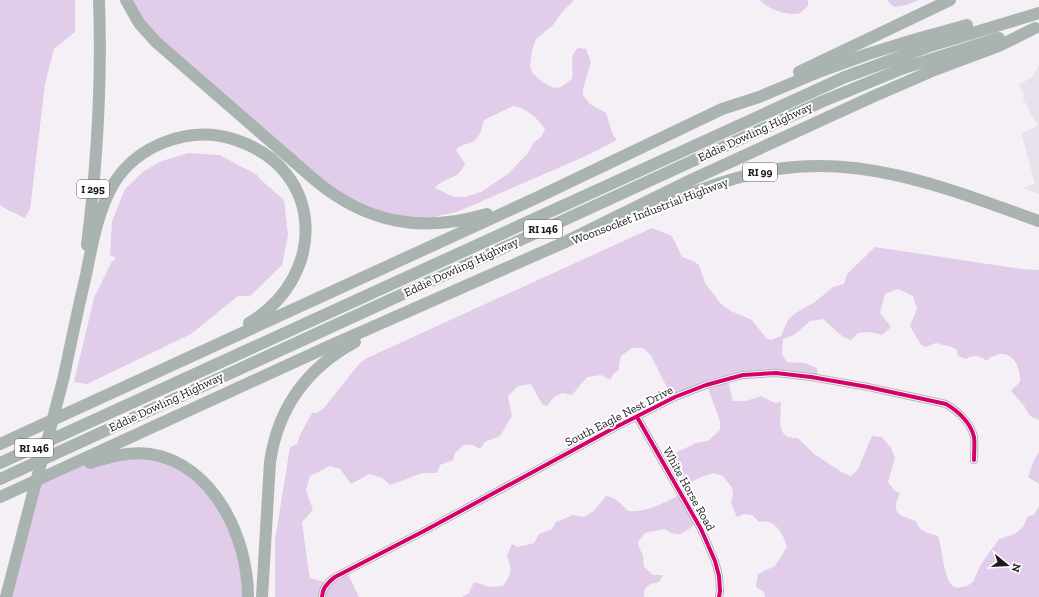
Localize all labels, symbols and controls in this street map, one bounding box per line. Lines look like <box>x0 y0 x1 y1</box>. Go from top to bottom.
street label: Eddie Dowling Highway <box>696 99 815 165</box>
road number: RI 99 <box>743 163 777 181</box>
street label: Woonsocket Industrial Highway <box>570 174 731 247</box>
road number: I 295 <box>77 180 109 198</box>
road number: RI 146 <box>524 220 562 238</box>
street label: Eddie Dowling Highway <box>402 234 521 300</box>
street label: Eddie Dowling Highway <box>107 369 226 435</box>
street label: South Eagle Nest Drive <box>563 383 675 449</box>
road number: RI 146 <box>15 439 53 457</box>
street label: White Horse Road <box>660 445 718 534</box>
north arrow <box>987 545 1027 585</box>
text: N <box>1008 562 1024 575</box>

